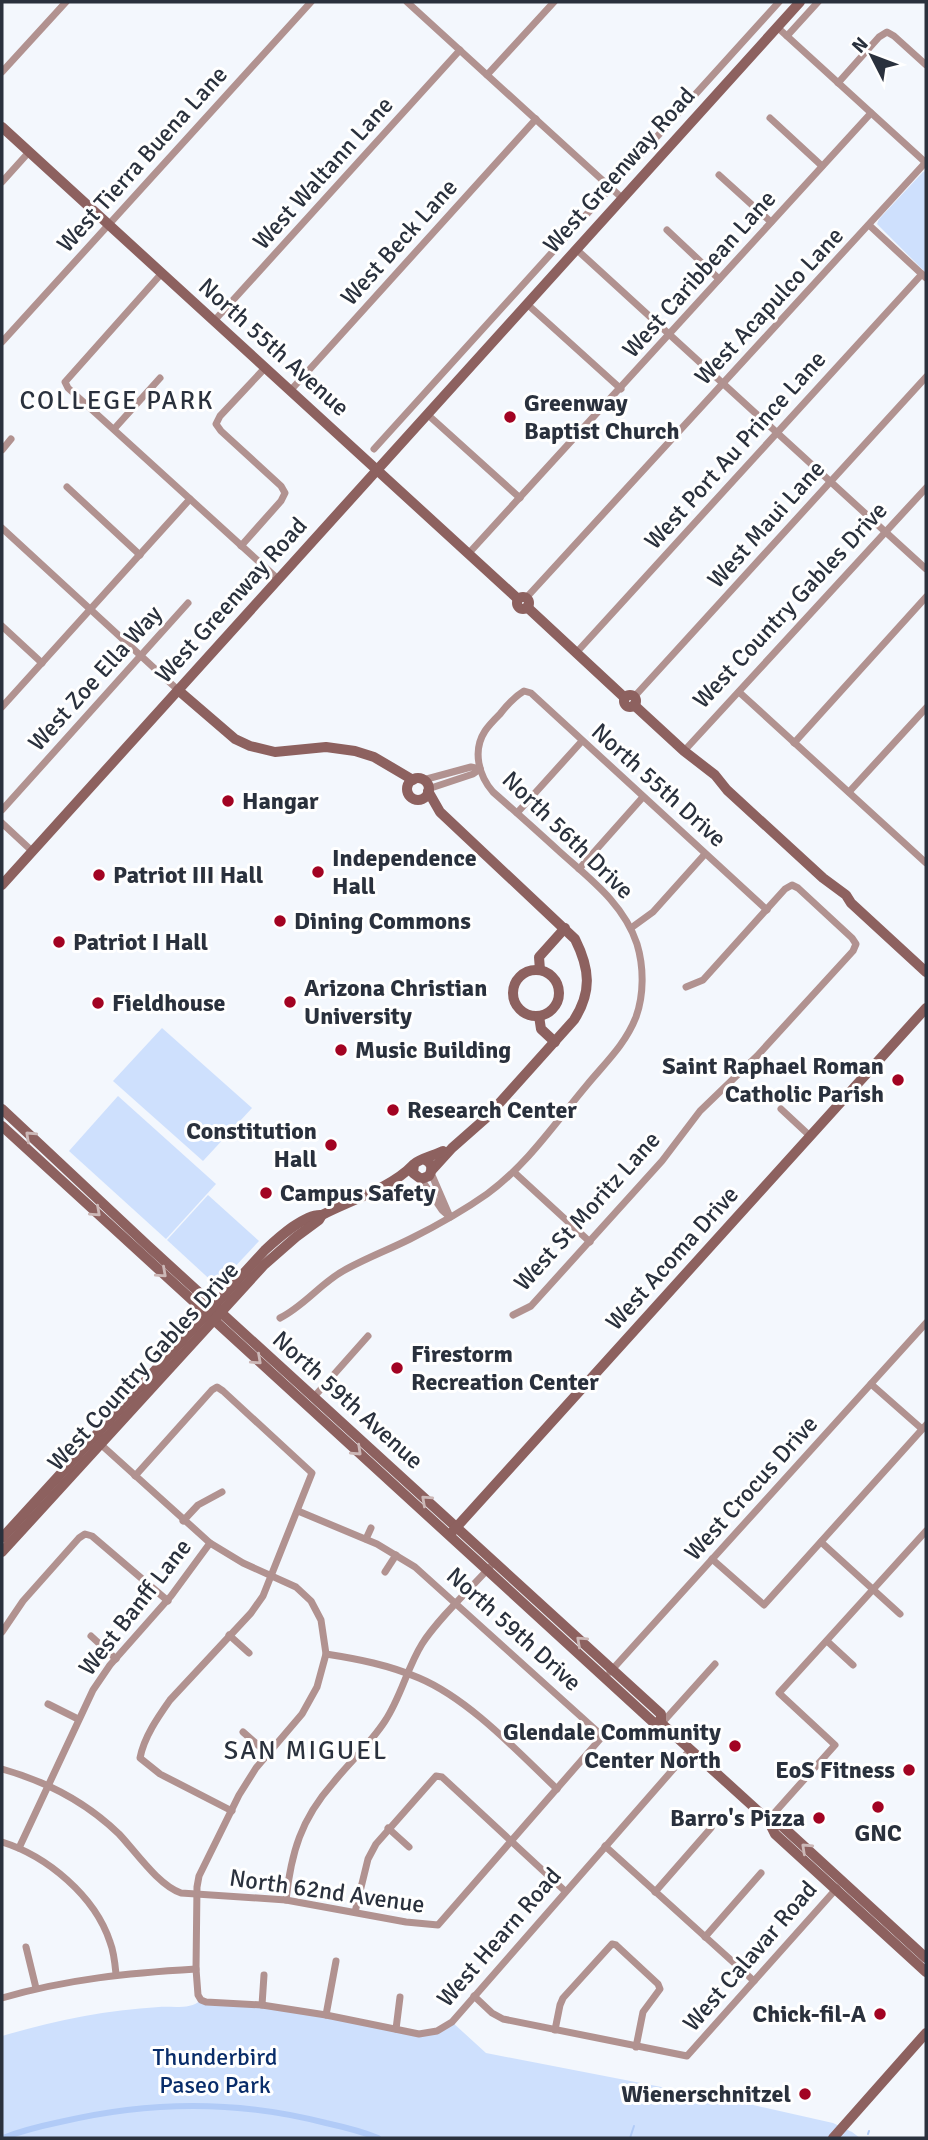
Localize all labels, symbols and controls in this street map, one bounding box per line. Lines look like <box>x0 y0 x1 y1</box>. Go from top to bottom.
north arrow <box>837 21 907 91</box>
text: N <box>847 32 873 58</box>
street label: West Tierra Buena Lane <box>50 60 234 258</box>
street label: West Greenway Road <box>537 81 701 259</box>
street label: West Waltann Lane <box>246 90 400 256</box>
street label: West Beck Lane <box>334 172 464 312</box>
street label: West Caribbean Lane <box>616 184 782 364</box>
street label: West Acapulco Lane <box>688 221 850 391</box>
street label: North 55th Avenue <box>192 271 356 423</box>
street label: West Port Au Prince Lane <box>638 344 832 556</box>
district label: COLLEGE PARK <box>19 385 215 417</box>
place label: Greenway Baptist Church <box>524 388 679 446</box>
marker: Greenway Baptist Church <box>502 409 518 425</box>
street label: West Maui Lane <box>701 454 831 594</box>
street label: West Country Gables Drive <box>686 495 894 715</box>
street label: West Greenway Road <box>149 511 313 689</box>
street label: West Zoe Ella Way <box>22 599 168 757</box>
street label: North 55th Drive <box>585 717 733 853</box>
street label: North 56th Drive <box>496 765 640 905</box>
place label: Hangar <box>242 786 319 816</box>
marker: Hangar <box>220 793 236 809</box>
place label: Independence Hall <box>332 843 477 901</box>
place label: Patriot III Hall <box>113 860 264 890</box>
marker: Independence Hall <box>310 864 326 880</box>
marker: Patriot III Hall <box>91 867 107 883</box>
place label: Dining Commons <box>294 906 471 936</box>
marker: Dining Commons <box>272 913 288 929</box>
place label: Patriot I Hall <box>73 927 209 957</box>
marker: Patriot I Hall <box>51 934 67 950</box>
place label: Arizona Christian University <box>304 973 487 1031</box>
place label: Fieldhouse <box>112 988 226 1018</box>
marker: Arizona Christian University <box>282 994 298 1010</box>
marker: Fieldhouse <box>90 995 106 1011</box>
place label: Music Building <box>355 1035 511 1065</box>
marker: Music Building <box>333 1042 349 1058</box>
place label: Saint Raphael Roman Catholic Parish <box>662 1051 884 1109</box>
marker: Saint Raphael Roman Catholic Parish <box>890 1072 906 1088</box>
place label: Research Center <box>407 1095 577 1125</box>
marker: Research Center <box>385 1102 401 1118</box>
place label: Constitution Hall <box>186 1116 317 1174</box>
street label: West St Moritz Lane <box>507 1125 667 1297</box>
one-way arrow <box>26 1132 39 1145</box>
marker: Constitution Hall <box>323 1137 339 1153</box>
place label: Campus Safety <box>280 1178 436 1208</box>
street label: West Acoma Drive <box>599 1180 745 1336</box>
marker: Campus Safety <box>258 1185 274 1201</box>
one-way arrow <box>87 1204 100 1216</box>
street label: West Country Gables Drive <box>41 1255 245 1477</box>
one-way arrow <box>154 1265 167 1277</box>
street label: North 59th Avenue <box>266 1324 430 1476</box>
place label: Firestorm Recreation Center <box>411 1339 599 1397</box>
one-way arrow <box>249 1351 262 1364</box>
marker: Firestorm Recreation Center <box>389 1360 405 1376</box>
street label: West Crocus Drive <box>678 1409 824 1567</box>
one-way arrow <box>349 1443 362 1455</box>
one-way arrow <box>421 1495 434 1508</box>
street label: West Banff Lane <box>72 1532 198 1682</box>
street label: North 59th Drive <box>440 1561 588 1697</box>
one-way arrow <box>576 1637 589 1649</box>
place label: Glendale Community Center North <box>503 1717 721 1775</box>
district label: SAN MIGUEL <box>224 1735 388 1767</box>
marker: Glendale Community Center North <box>727 1738 743 1754</box>
place label: EoS Fitness <box>775 1755 895 1785</box>
marker: EoS Fitness <box>901 1762 917 1778</box>
marker: GNC <box>870 1799 886 1815</box>
place label: Barro's Pizza <box>670 1803 805 1833</box>
marker: Barro's Pizza <box>811 1810 827 1826</box>
place label: GNC <box>854 1818 902 1848</box>
one-way arrow <box>801 1844 814 1856</box>
street label: West Hearn Road <box>430 1861 568 2013</box>
street label: North 62nd Avenue <box>227 1862 427 1920</box>
street label: West Calavar Road <box>676 1875 824 2037</box>
place label: Chick-fil-A <box>753 1999 867 2029</box>
marker: Chick-fil-A <box>872 2006 888 2022</box>
park label: Thunderbird Paseo Park <box>152 2042 278 2100</box>
place label: Wienerschnitzel <box>621 2079 791 2109</box>
marker: Wienerschnitzel <box>797 2086 813 2102</box>

